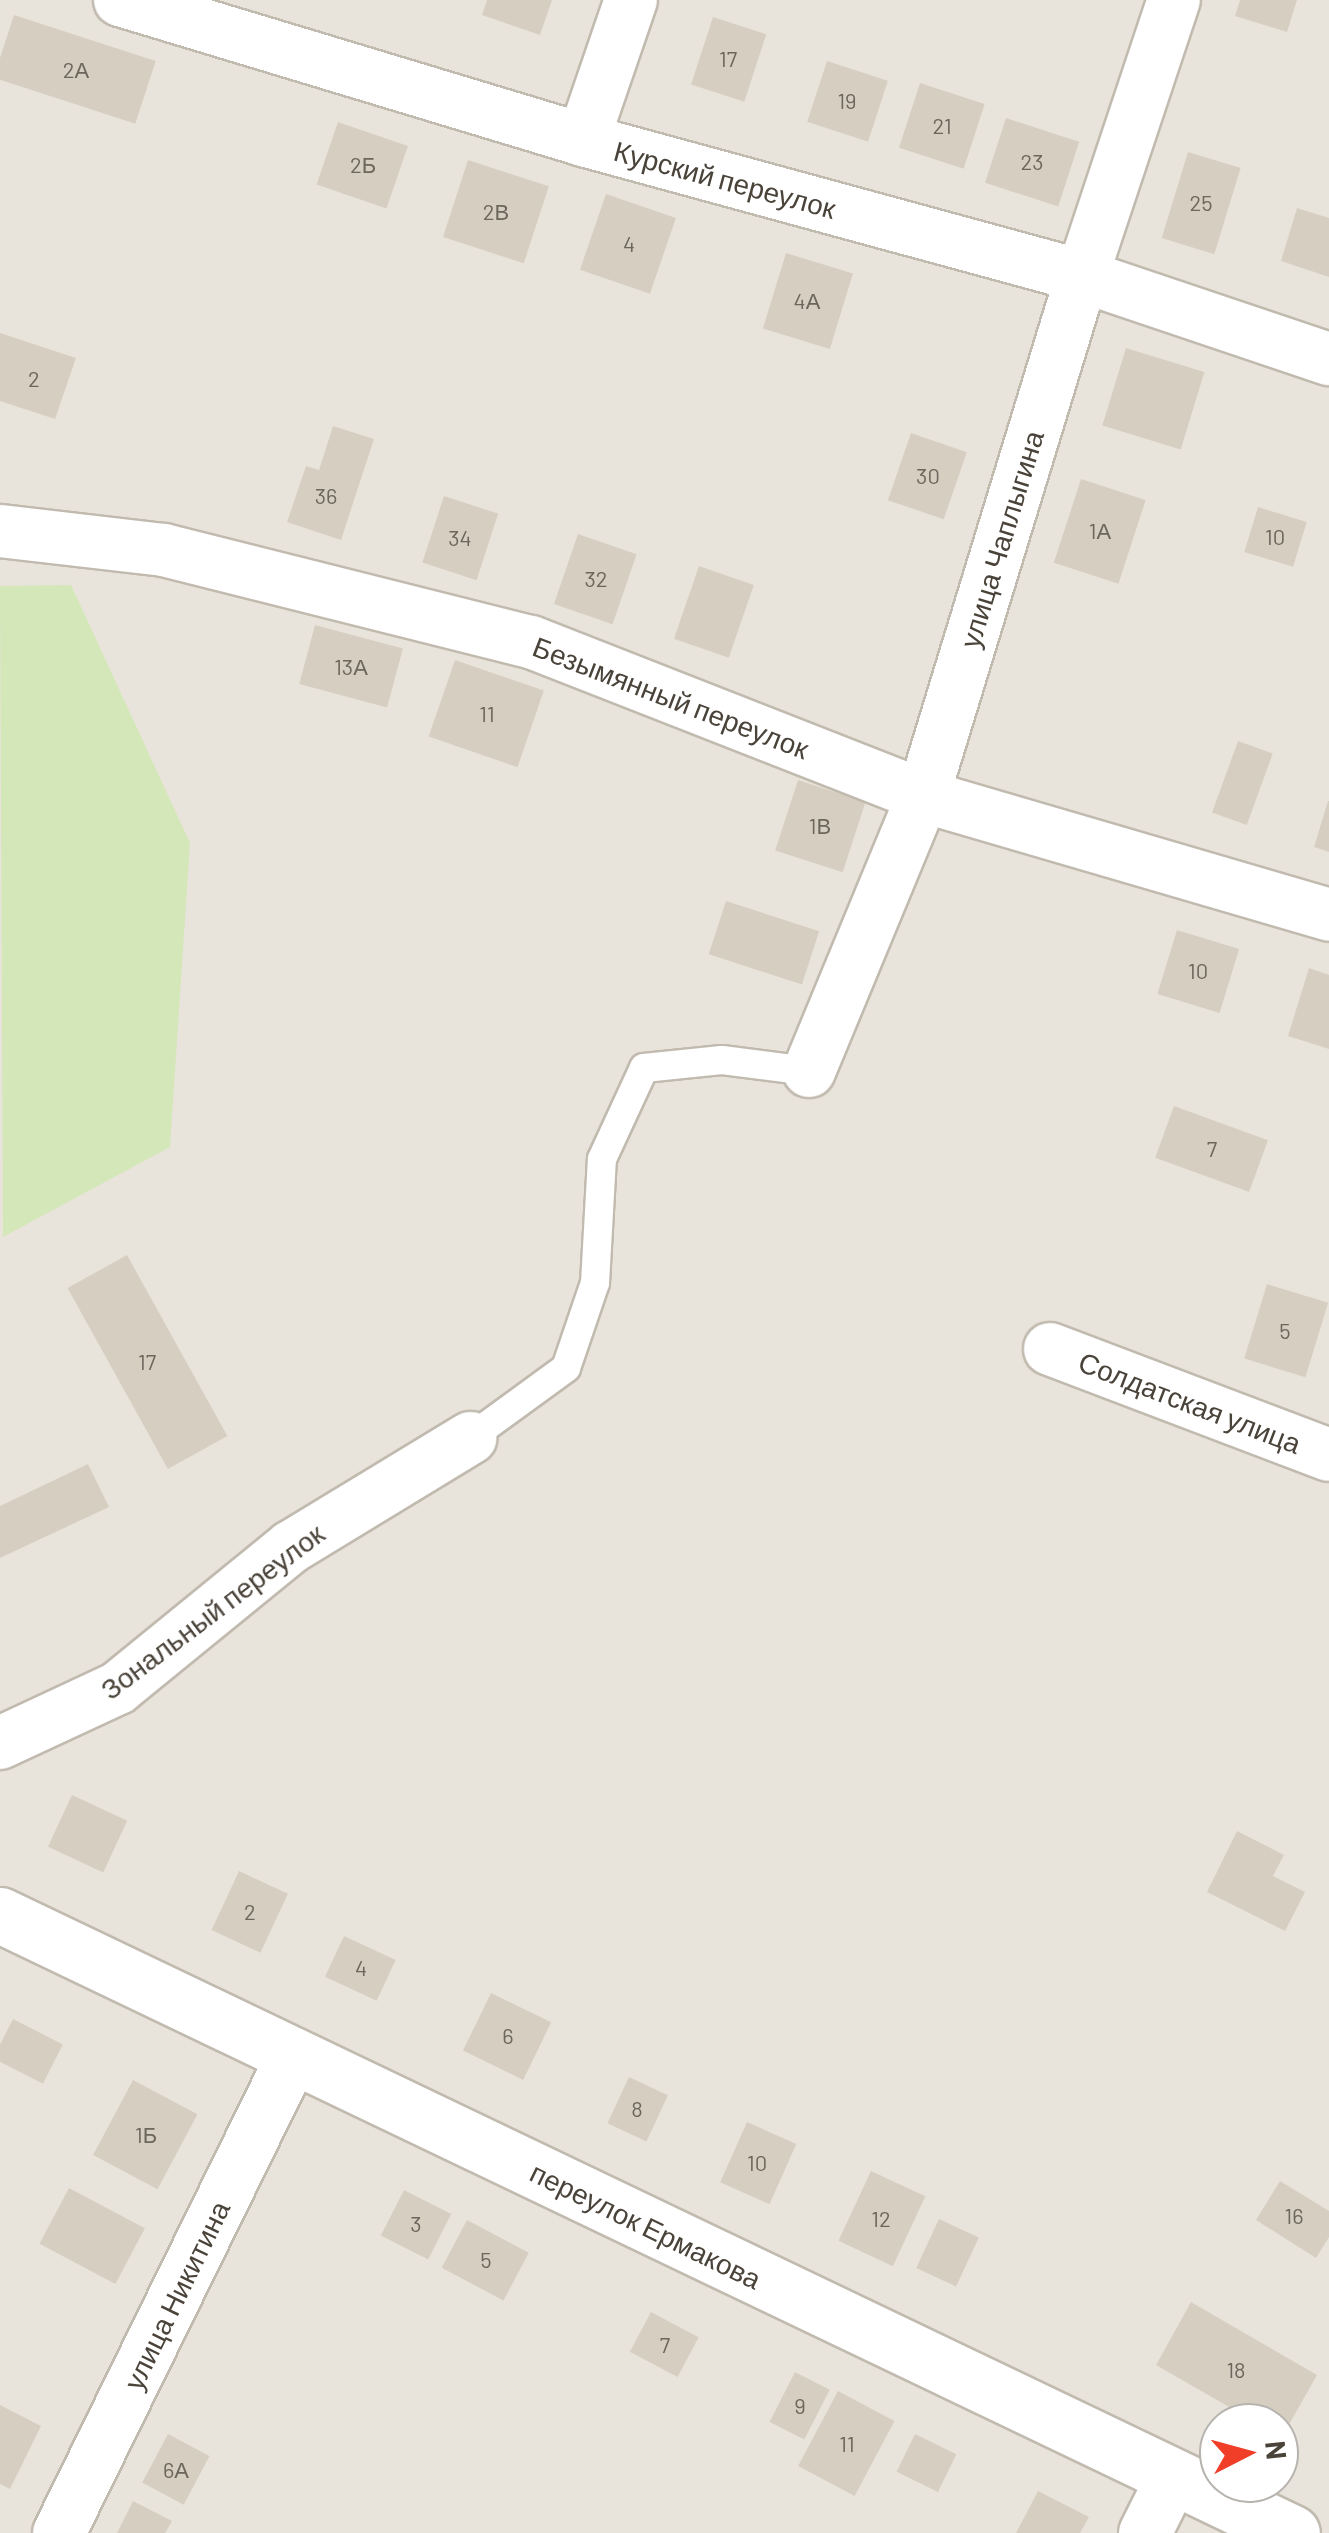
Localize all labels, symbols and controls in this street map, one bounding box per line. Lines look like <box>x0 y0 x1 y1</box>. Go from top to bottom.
house number: 17 <box>719 46 737 72</box>
house number: 2А <box>63 57 89 83</box>
house number: 19 <box>837 88 857 114</box>
house number: 21 <box>932 113 952 139</box>
street label: Курский переулок <box>610 133 840 225</box>
house number: 23 <box>1021 149 1043 175</box>
house number: 2Б <box>350 152 376 178</box>
house number: 25 <box>1189 190 1213 216</box>
house number: 2В <box>483 199 509 225</box>
house number: 4 <box>623 231 635 257</box>
house number: 4А <box>794 288 820 314</box>
house number: 2 <box>28 366 40 392</box>
street label: улица Чаплыгина <box>952 426 1050 652</box>
house number: 30 <box>916 463 940 489</box>
house number: 36 <box>315 483 337 509</box>
house number: 1А <box>1089 518 1111 544</box>
house number: 10 <box>1265 524 1285 550</box>
house number: 34 <box>448 525 472 551</box>
house number: 32 <box>584 566 608 592</box>
street label: Безымянный переулок <box>528 629 814 765</box>
house number: 13А <box>334 654 368 680</box>
house number: 11 <box>479 701 495 727</box>
house number: 1В <box>809 813 831 839</box>
house number: 10 <box>1188 958 1208 984</box>
house number: 7 <box>1207 1136 1217 1162</box>
house number: 5 <box>1279 1318 1291 1344</box>
street label: Солдатская улица <box>1074 1344 1306 1460</box>
house number: 17 <box>138 1349 156 1375</box>
street label: Зональный переулок <box>94 1516 330 1706</box>
house number: 2 <box>244 1899 256 1925</box>
house number: 4 <box>355 1955 367 1981</box>
house number: 6 <box>502 2023 514 2049</box>
house number: 8 <box>631 2096 643 2122</box>
house number: 1Б <box>135 2122 157 2148</box>
house number: 10 <box>747 2150 767 2176</box>
street label: переулок Ермакова <box>525 2155 767 2295</box>
street label: улица Никитина <box>116 2195 236 2395</box>
house number: 16 <box>1284 2203 1304 2229</box>
house number: 12 <box>871 2206 891 2232</box>
house number: 3 <box>410 2211 422 2237</box>
house number: 5 <box>480 2247 492 2273</box>
house number: 7 <box>660 2332 670 2358</box>
house number: 18 <box>1226 2357 1246 2383</box>
house number: 9 <box>794 2393 806 2419</box>
north arrow <box>1199 2403 1299 2503</box>
house number: 11 <box>839 2431 855 2457</box>
text: N <box>1259 2439 1295 2461</box>
house number: 6А <box>163 2457 189 2483</box>

